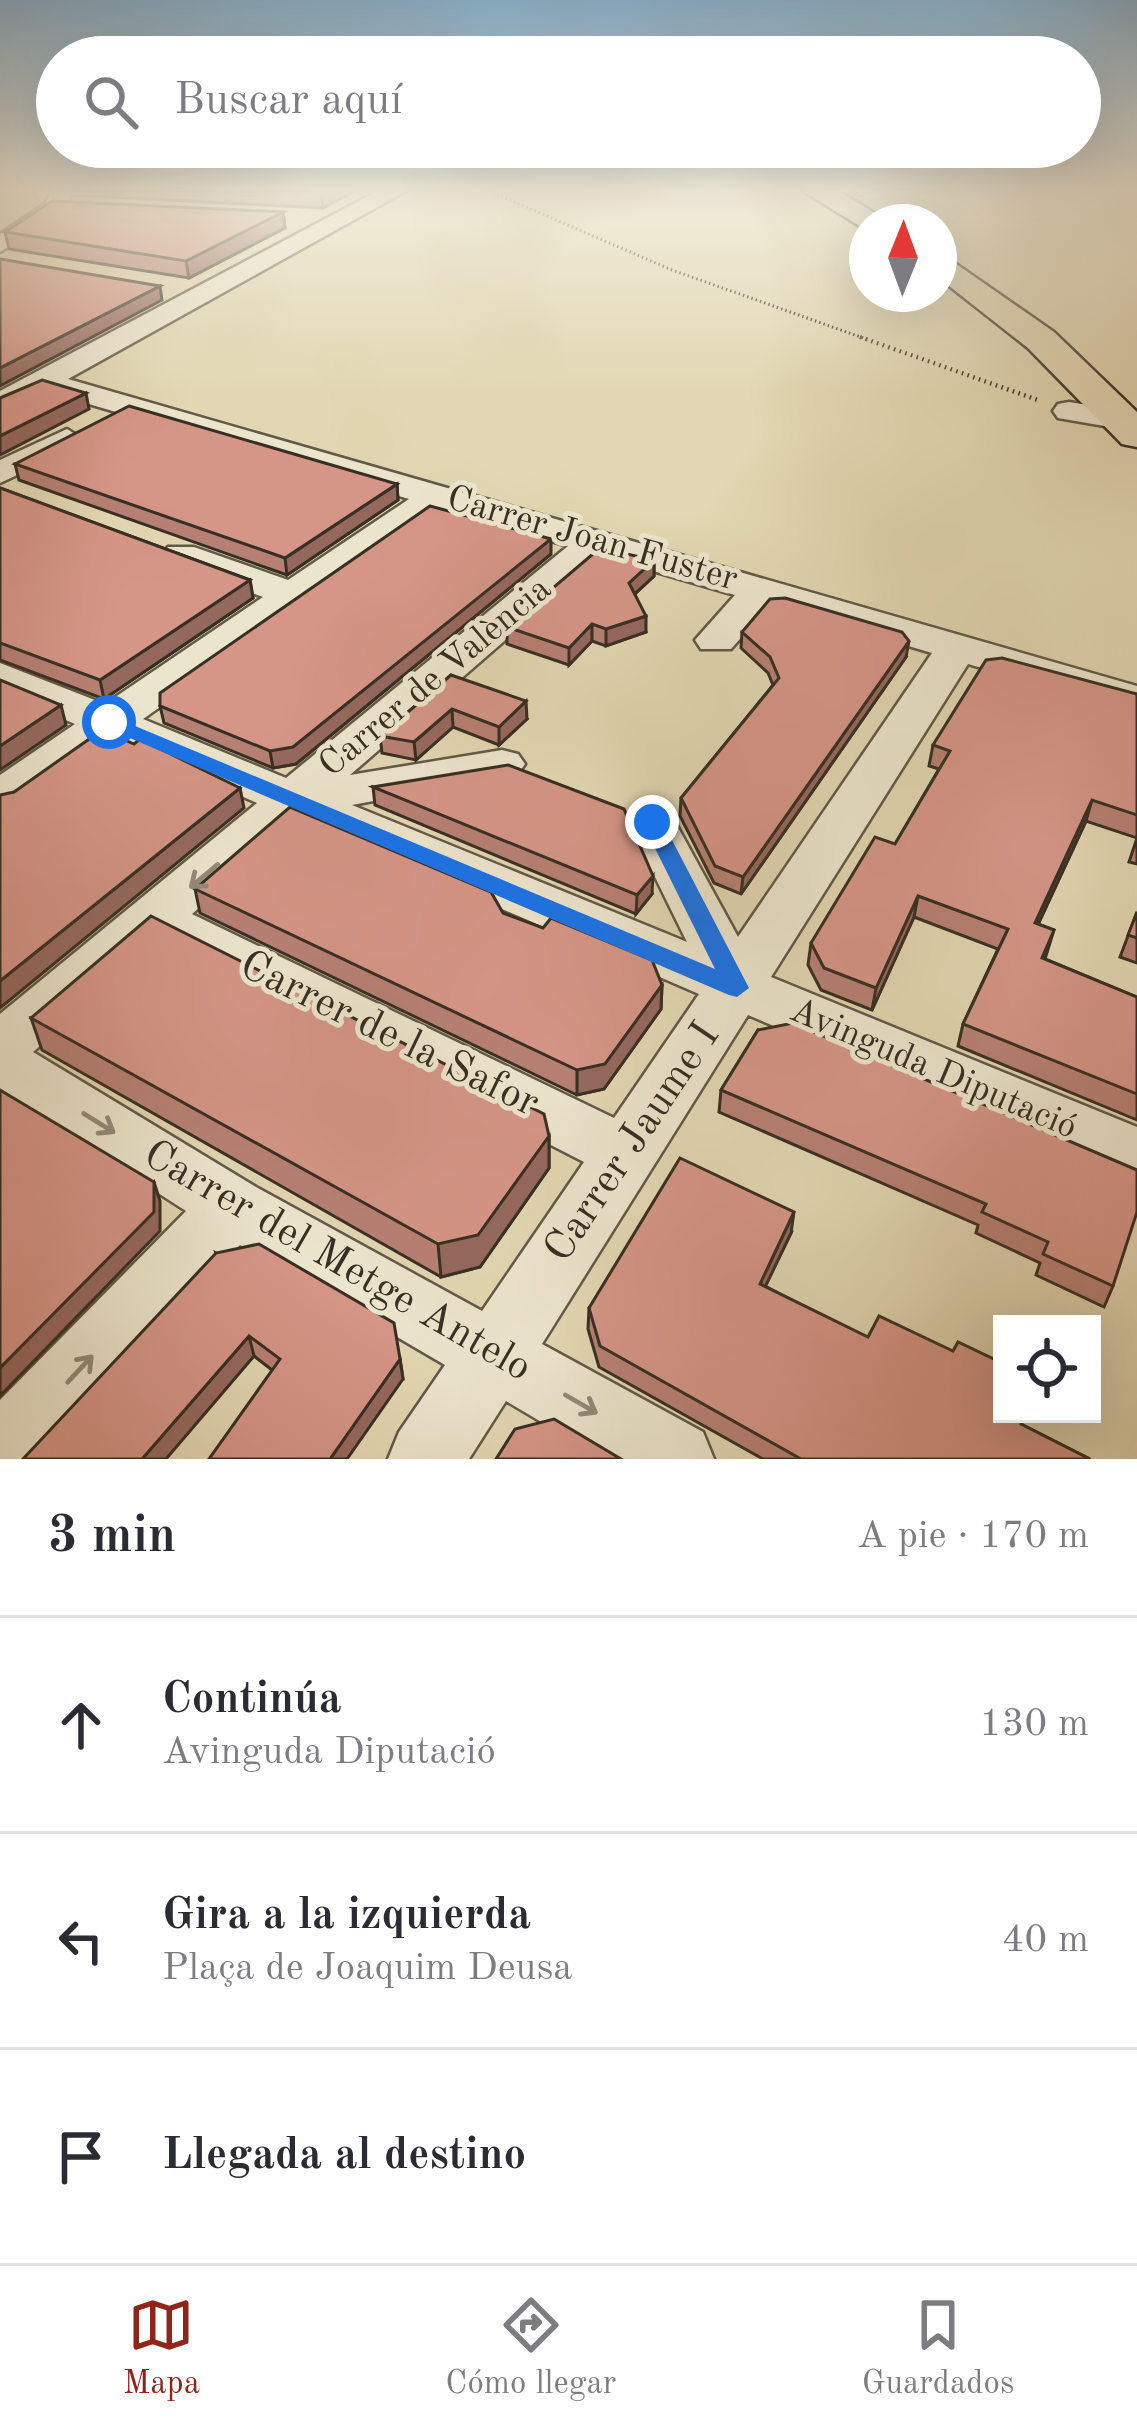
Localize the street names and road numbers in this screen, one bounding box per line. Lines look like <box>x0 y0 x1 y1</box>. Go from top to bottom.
street label: Carrer Joan Fuster <box>443 481 742 599</box>
street label: Carrer de València <box>313 571 559 785</box>
street label: Carrer de la Safor <box>233 944 545 1126</box>
street label: Avinguda Diputació <box>784 993 1082 1147</box>
street label: Carrer Jaume I <box>538 1016 728 1270</box>
street label: Carrer del Metge Antelo <box>136 1134 538 1390</box>

